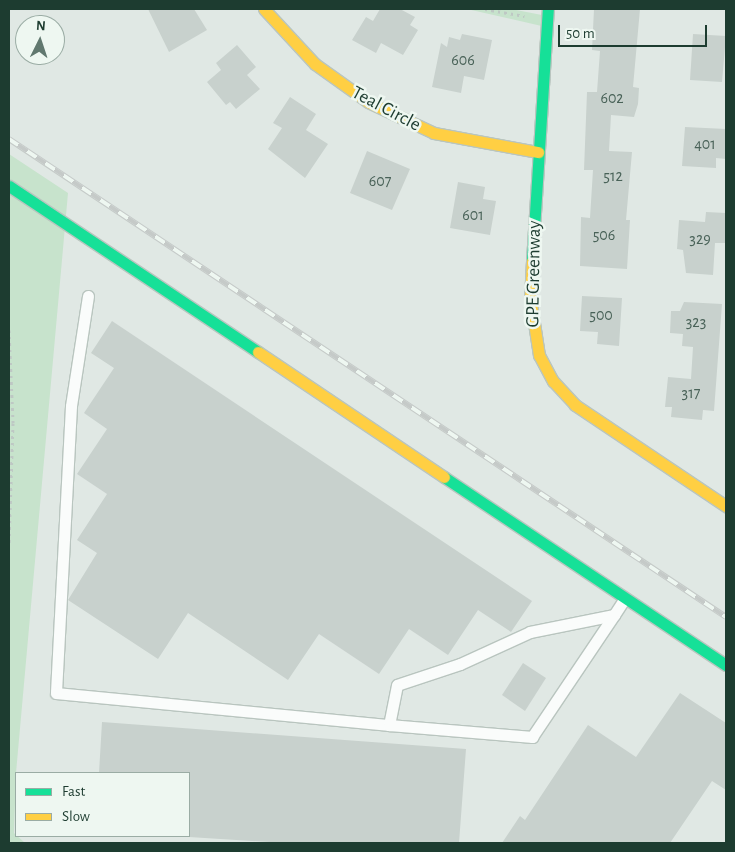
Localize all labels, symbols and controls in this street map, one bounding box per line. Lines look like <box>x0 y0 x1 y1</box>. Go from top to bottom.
north arrow <box>15 15 65 65</box>
scale bar <box>560 15 709 47</box>
text: N <box>36 19 46 33</box>
text: 50 m <box>566 26 595 41</box>
house number: 606 <box>451 50 475 70</box>
street label: Teal Circle <box>348 81 424 137</box>
house number: 602 <box>600 88 624 108</box>
house number: 401 <box>694 134 716 154</box>
house number: 512 <box>603 166 623 186</box>
house number: 607 <box>369 171 391 191</box>
house number: 601 <box>462 205 484 225</box>
street label: GPE Greenway <box>522 220 546 328</box>
house number: 506 <box>593 225 615 245</box>
house number: 329 <box>689 229 711 249</box>
house number: 500 <box>589 305 613 325</box>
house number: 323 <box>686 312 706 332</box>
house number: 317 <box>682 383 700 403</box>
legend <box>15 772 190 837</box>
text: Fast <box>62 784 85 799</box>
text: Slow <box>62 809 90 824</box>

